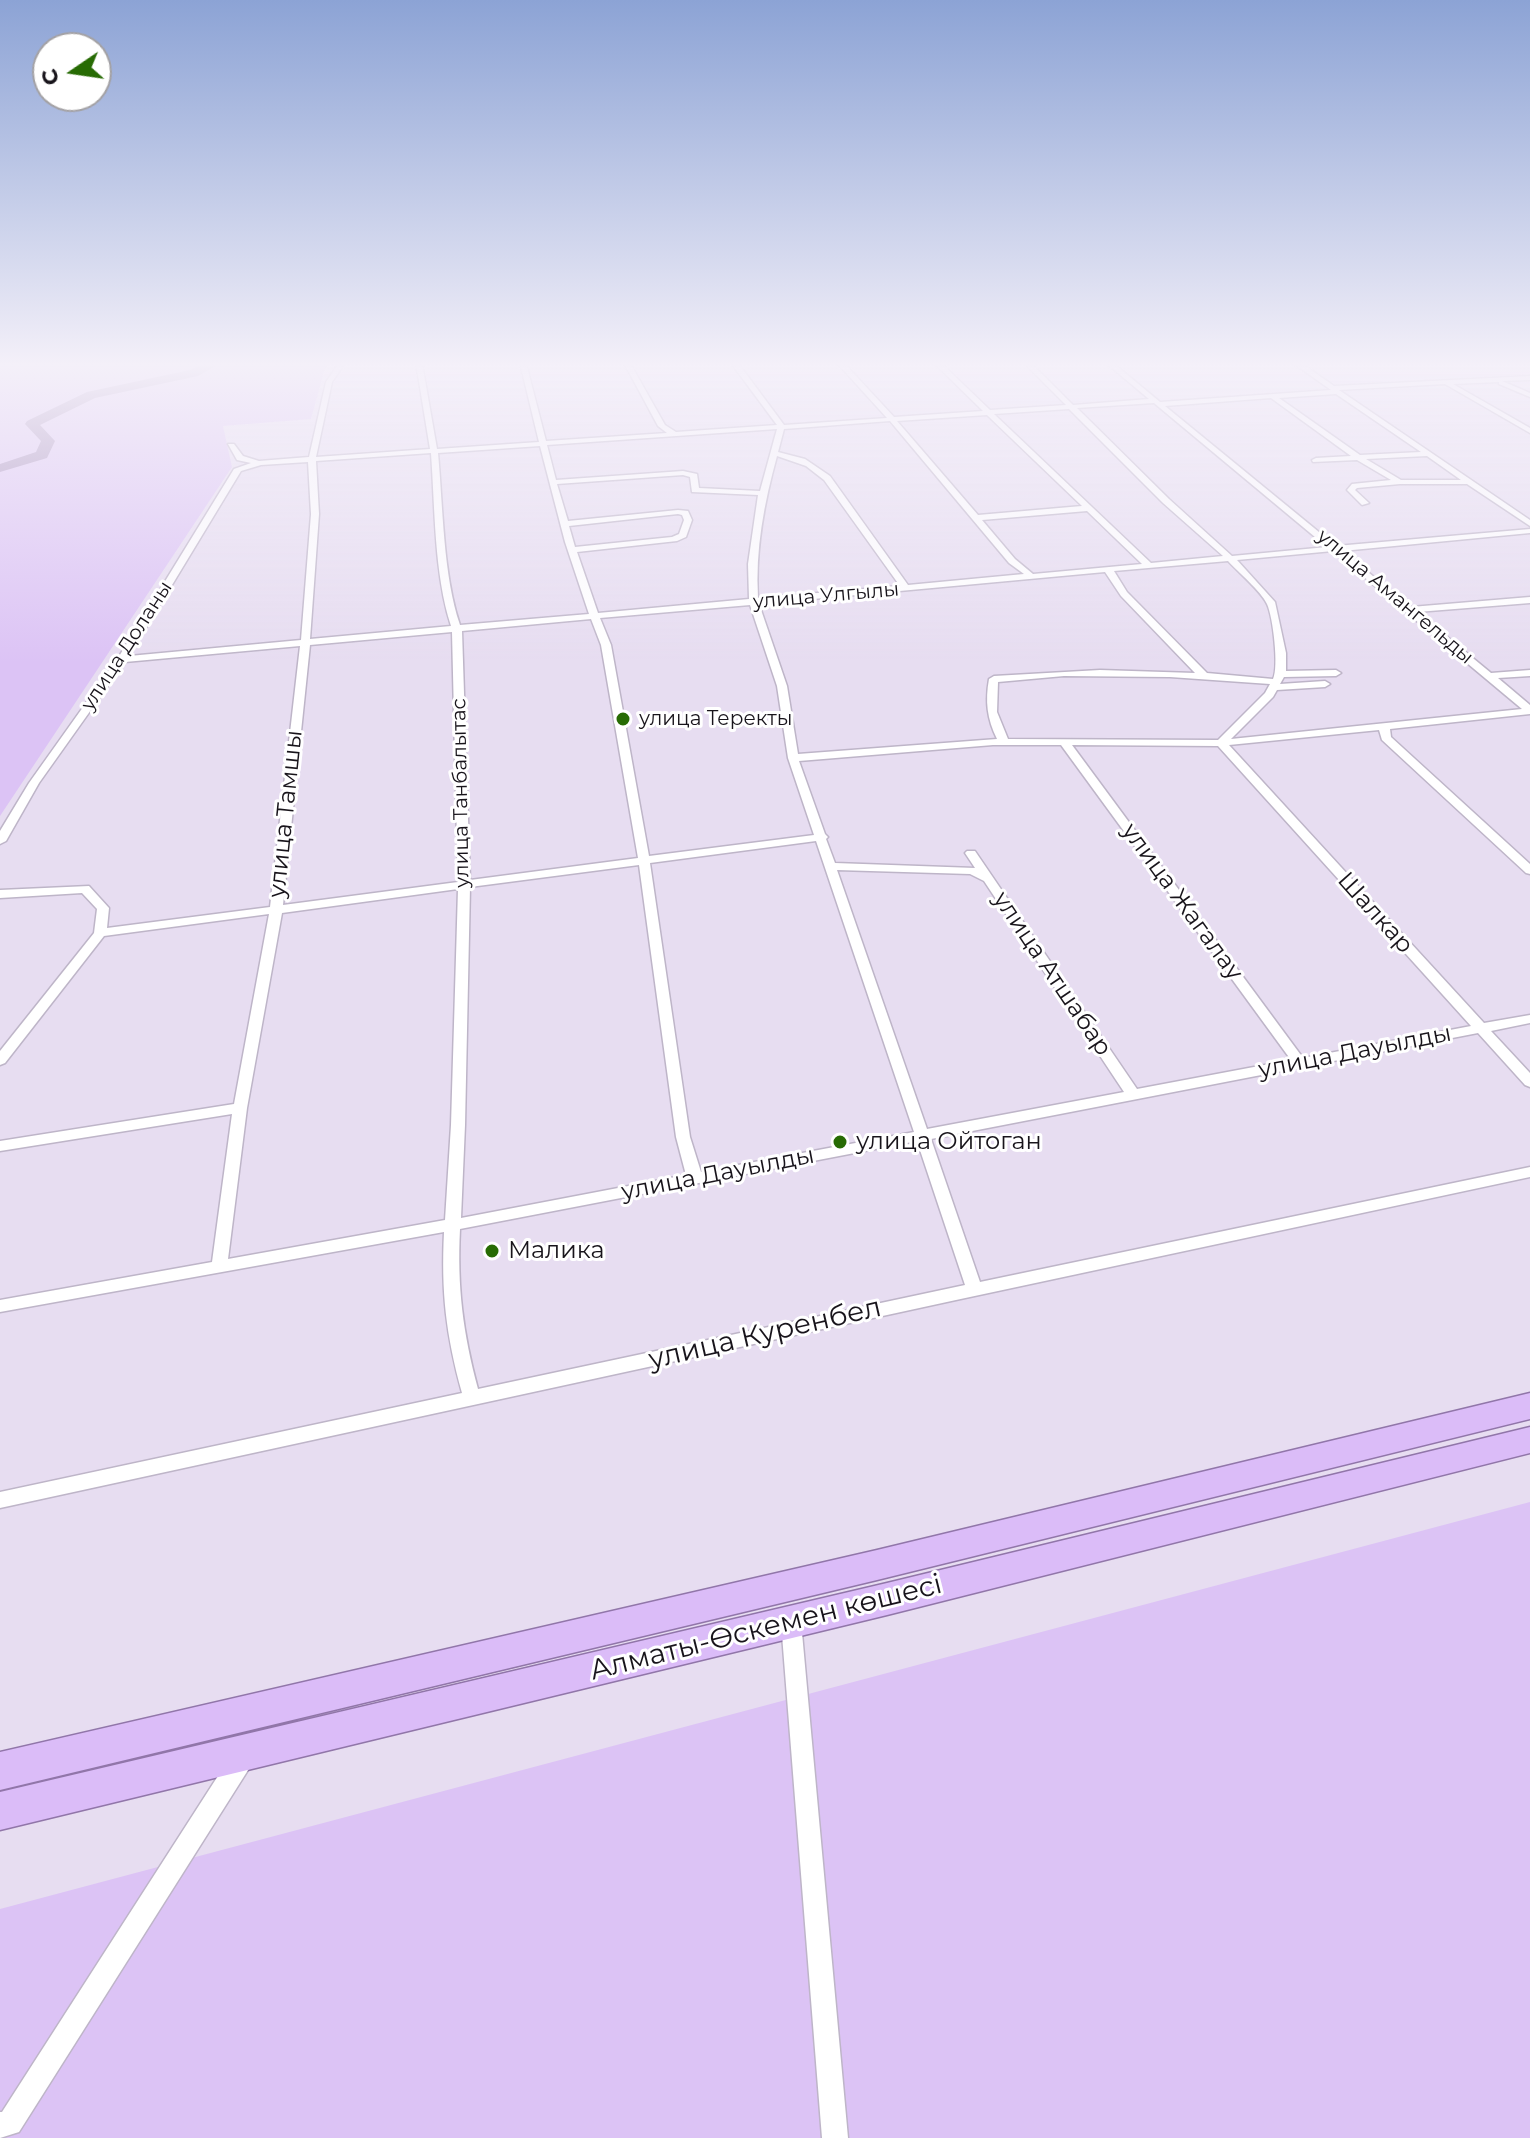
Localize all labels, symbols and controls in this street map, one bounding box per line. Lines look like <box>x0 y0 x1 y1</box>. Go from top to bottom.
north arrow <box>32 32 112 112</box>
text: С <box>35 66 65 88</box>
street label: улица Амангельды <box>1312 525 1478 669</box>
street label: улица Доланы <box>76 577 178 715</box>
street label: улица Улгылы <box>752 578 900 614</box>
street label: улица Танбалытас <box>447 698 475 888</box>
place label: улица Теректы <box>639 707 792 731</box>
marker: улица Теректы <box>614 710 632 728</box>
street label: улица Тамшы <box>263 729 309 899</box>
street label: улица Жагалау <box>1115 818 1249 986</box>
street label: Шалкар <box>1331 866 1419 960</box>
street label: улица Атшабар <box>986 886 1118 1062</box>
street label: улица Дауылды <box>1256 1019 1454 1085</box>
place label: улица Ойтоган <box>856 1128 1042 1156</box>
marker: улица Ойтоган <box>831 1133 849 1151</box>
street label: улица Дауылды <box>619 1141 817 1207</box>
place label: Малика <box>508 1237 604 1265</box>
marker: Малика <box>483 1242 501 1260</box>
street label: улица Куренбел <box>645 1291 885 1377</box>
street label: Алматы-Өскемен көшесі <box>586 1568 946 1688</box>

